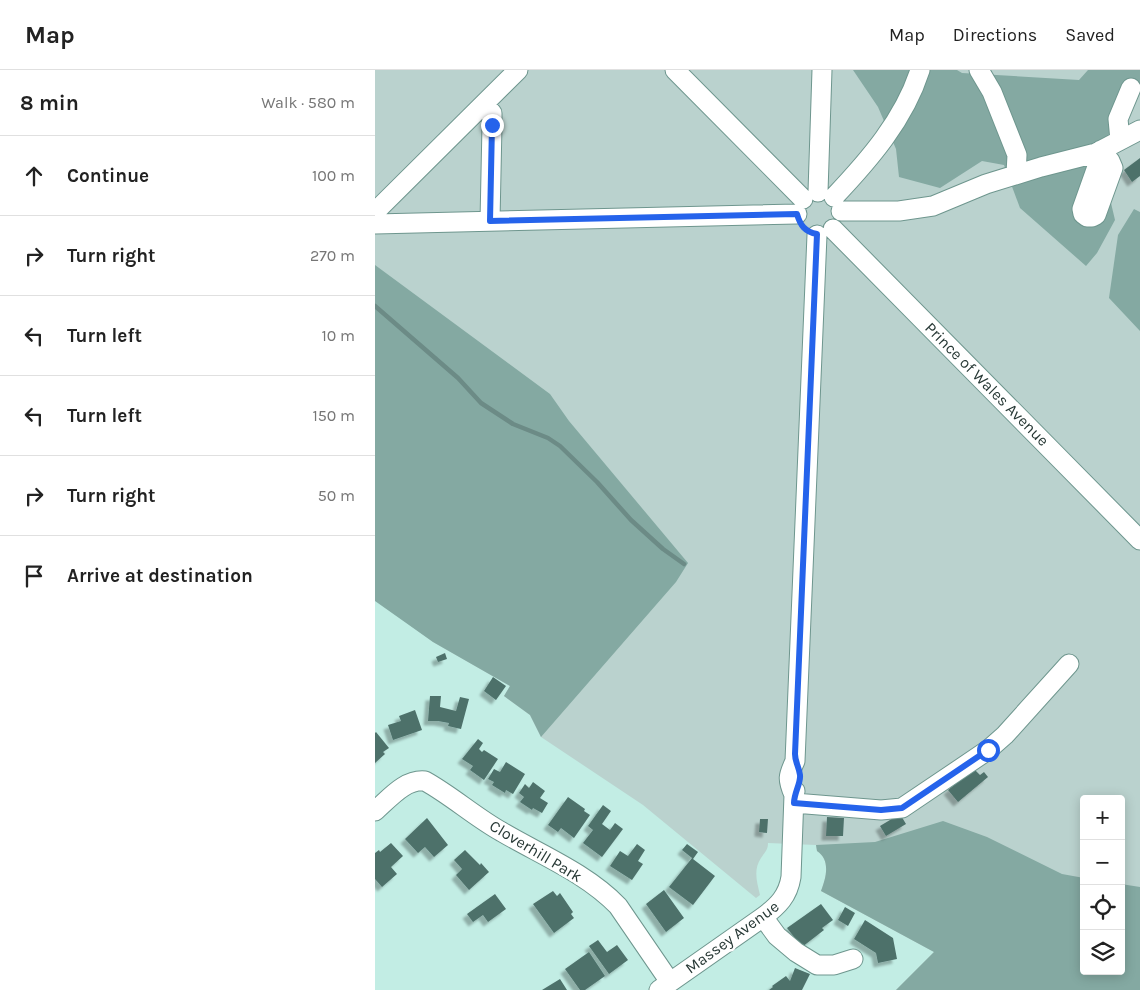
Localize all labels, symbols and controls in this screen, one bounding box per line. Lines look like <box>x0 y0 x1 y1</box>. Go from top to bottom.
text: Map <box>25 21 75 49</box>
text: Map <box>889 24 925 46</box>
text: Directions <box>953 24 1037 46</box>
text: Saved <box>1065 24 1115 46</box>
text: 8 min <box>20 91 79 115</box>
text: Walk · 580 m <box>261 93 355 112</box>
route end <box>481 114 504 137</box>
icon: ahead <box>20 162 48 190</box>
text: Continue <box>67 165 149 187</box>
text: 100 m <box>312 166 355 185</box>
icon: right <box>20 242 48 270</box>
text: Turn right <box>67 245 156 267</box>
text: 270 m <box>310 246 355 265</box>
street label: Prince of Wales Avenue <box>921 318 1053 450</box>
icon: left <box>20 322 48 350</box>
text: Turn left <box>67 325 142 347</box>
text: 10 m <box>321 326 355 345</box>
icon: left <box>20 402 48 430</box>
text: Turn left <box>67 405 142 427</box>
text: 150 m <box>312 406 355 425</box>
icon: right <box>20 482 48 510</box>
text: Turn right <box>67 485 156 507</box>
text: 50 m <box>318 486 355 505</box>
icon: arrive <box>20 562 48 590</box>
text: Arrive at destination <box>67 565 253 587</box>
route start <box>977 739 1000 762</box>
map controls <box>1080 795 1125 975</box>
button: + <box>1080 795 1125 840</box>
street label: Cloverhill Park <box>486 816 586 886</box>
button: − <box>1080 840 1125 885</box>
button: locate <box>1080 885 1125 930</box>
street label: Massey Avenue <box>681 897 783 977</box>
button: layers <box>1080 930 1125 975</box>

